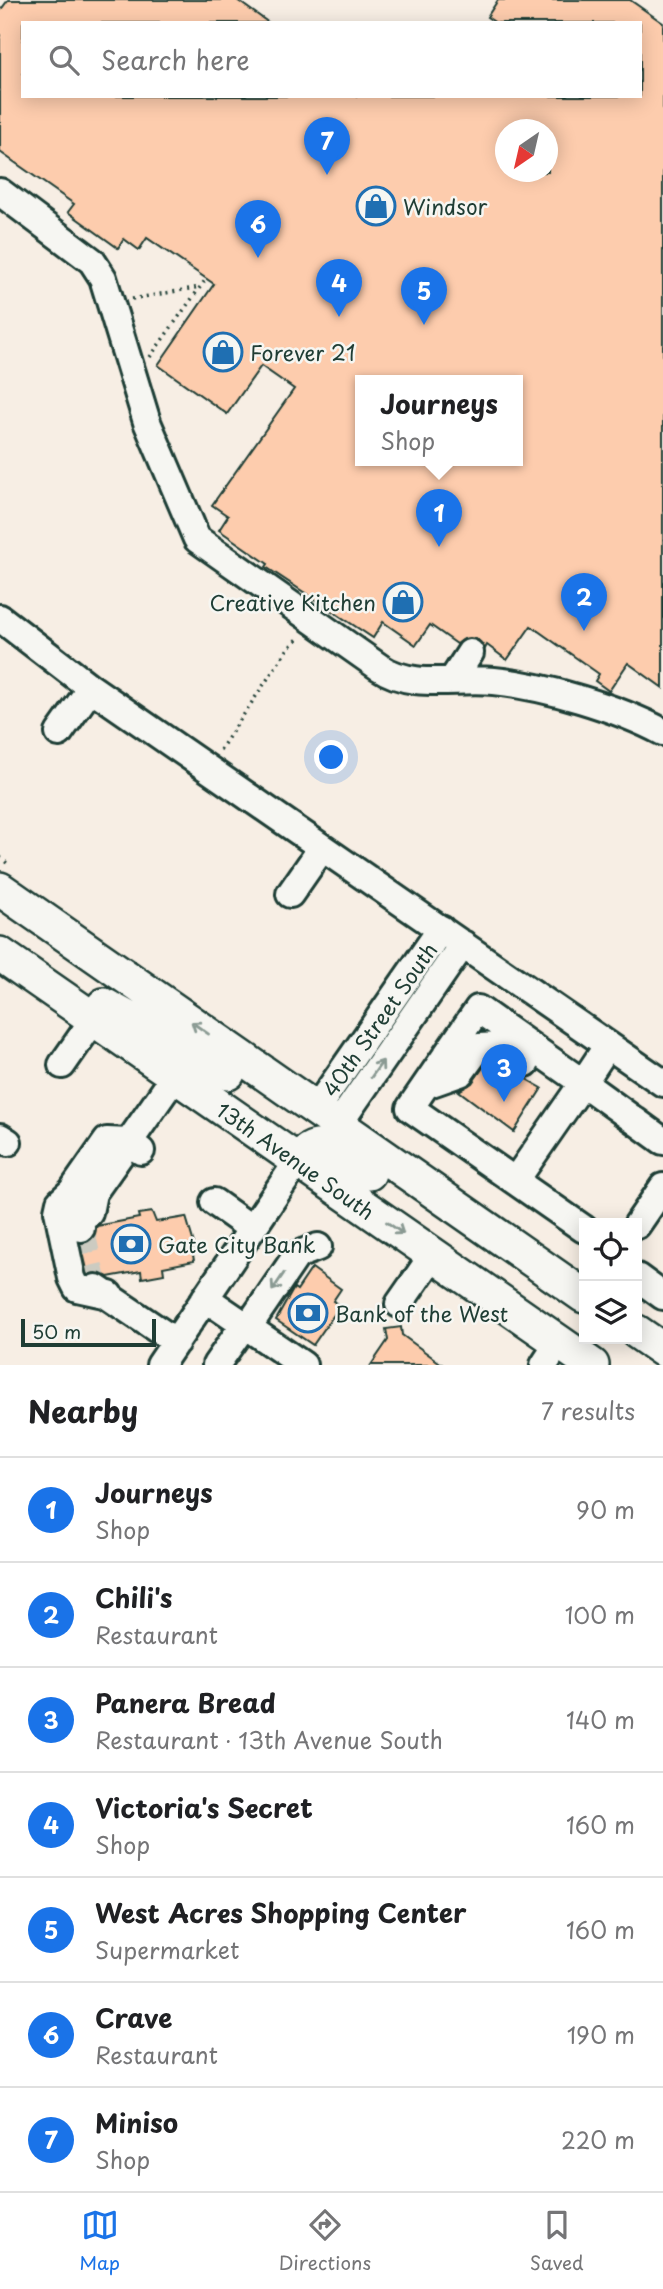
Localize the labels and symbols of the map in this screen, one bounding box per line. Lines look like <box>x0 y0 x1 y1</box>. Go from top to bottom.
pin: 7 <box>304 117 350 175</box>
north arrow <box>495 119 558 182</box>
shop icon: Windsor <box>355 185 397 227</box>
place label: Windsor <box>403 190 488 222</box>
pin: 6 <box>235 200 281 258</box>
pin: 4 <box>316 259 362 317</box>
pin: 5 <box>401 267 447 325</box>
shop icon: Forever 21 <box>202 331 244 373</box>
place label: Forever 21 <box>250 336 355 368</box>
pin: 1 <box>416 489 462 547</box>
pin: 2 <box>561 573 607 631</box>
shop icon: Creative Kitchen <box>382 581 424 623</box>
place label: Creative Kitchen <box>209 586 376 618</box>
your location <box>314 740 348 774</box>
street label: 40th Street South <box>314 935 444 1103</box>
one-way arrow <box>191 1021 210 1035</box>
pin: 3 <box>481 1044 527 1102</box>
one-way arrow <box>370 1060 384 1079</box>
street label: 13th Avenue South <box>210 1093 382 1227</box>
one-way arrow <box>385 1221 404 1235</box>
bank icon: Gate City Bank <box>110 1223 152 1265</box>
place label: Gate City Bank <box>158 1228 316 1260</box>
one-way arrow <box>271 1272 286 1291</box>
bank icon: Bank of the West <box>287 1292 329 1334</box>
place label: Bank of the West <box>335 1297 508 1329</box>
scale bar <box>21 1316 156 1348</box>

